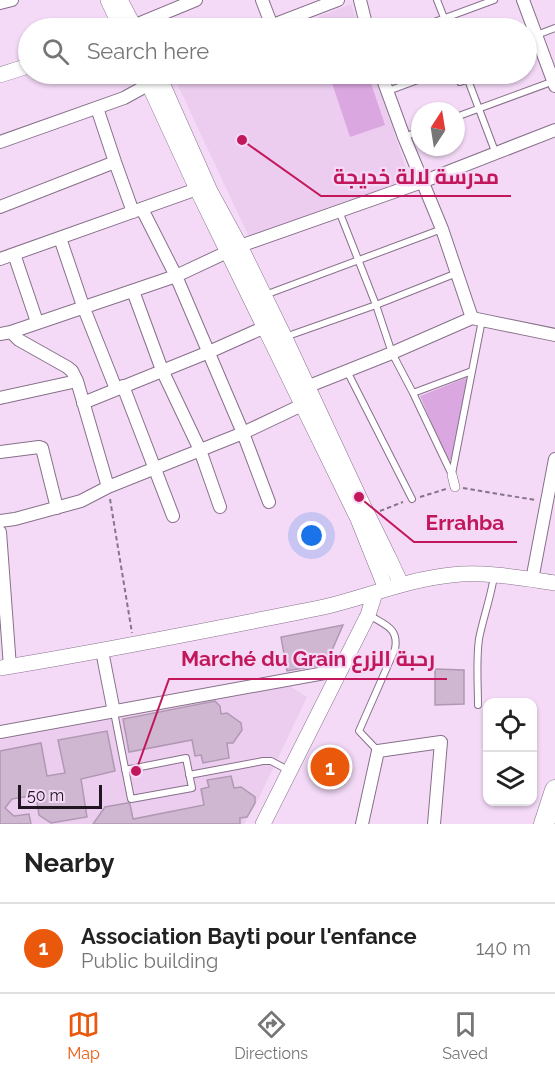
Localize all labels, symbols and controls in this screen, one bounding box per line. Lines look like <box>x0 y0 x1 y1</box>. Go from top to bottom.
search box <box>18 18 537 84</box>
icon: search <box>39 35 72 68</box>
text: Search here <box>87 38 209 64</box>
north arrow <box>411 102 465 156</box>
callout: مدرسة لالة خديجة <box>321 157 511 196</box>
text: مدرسة لالة خديجة <box>333 164 499 189</box>
callout: Errahba <box>414 503 517 542</box>
text: Errahba <box>426 510 504 535</box>
your location <box>297 521 326 550</box>
callout: Marché du Grain رحبة الزرع <box>169 640 447 679</box>
text: Marché du Grain رحبة الزرع <box>181 646 435 673</box>
map controls <box>483 698 537 806</box>
button: locate <box>483 698 537 752</box>
pin: 1 <box>310 744 350 789</box>
button: layers <box>483 752 537 806</box>
scale bar <box>18 782 102 810</box>
text: 50 m <box>27 786 64 805</box>
text: Nearby <box>24 848 114 878</box>
text: Association Bayti pour l'enfance <box>81 923 417 949</box>
text: 1 <box>39 936 48 960</box>
text: 140 m <box>476 936 531 960</box>
text: Public building <box>81 949 218 973</box>
tab: Map <box>67 1008 100 1063</box>
tab: Directions <box>234 1008 308 1063</box>
tab: Saved <box>442 1008 488 1063</box>

